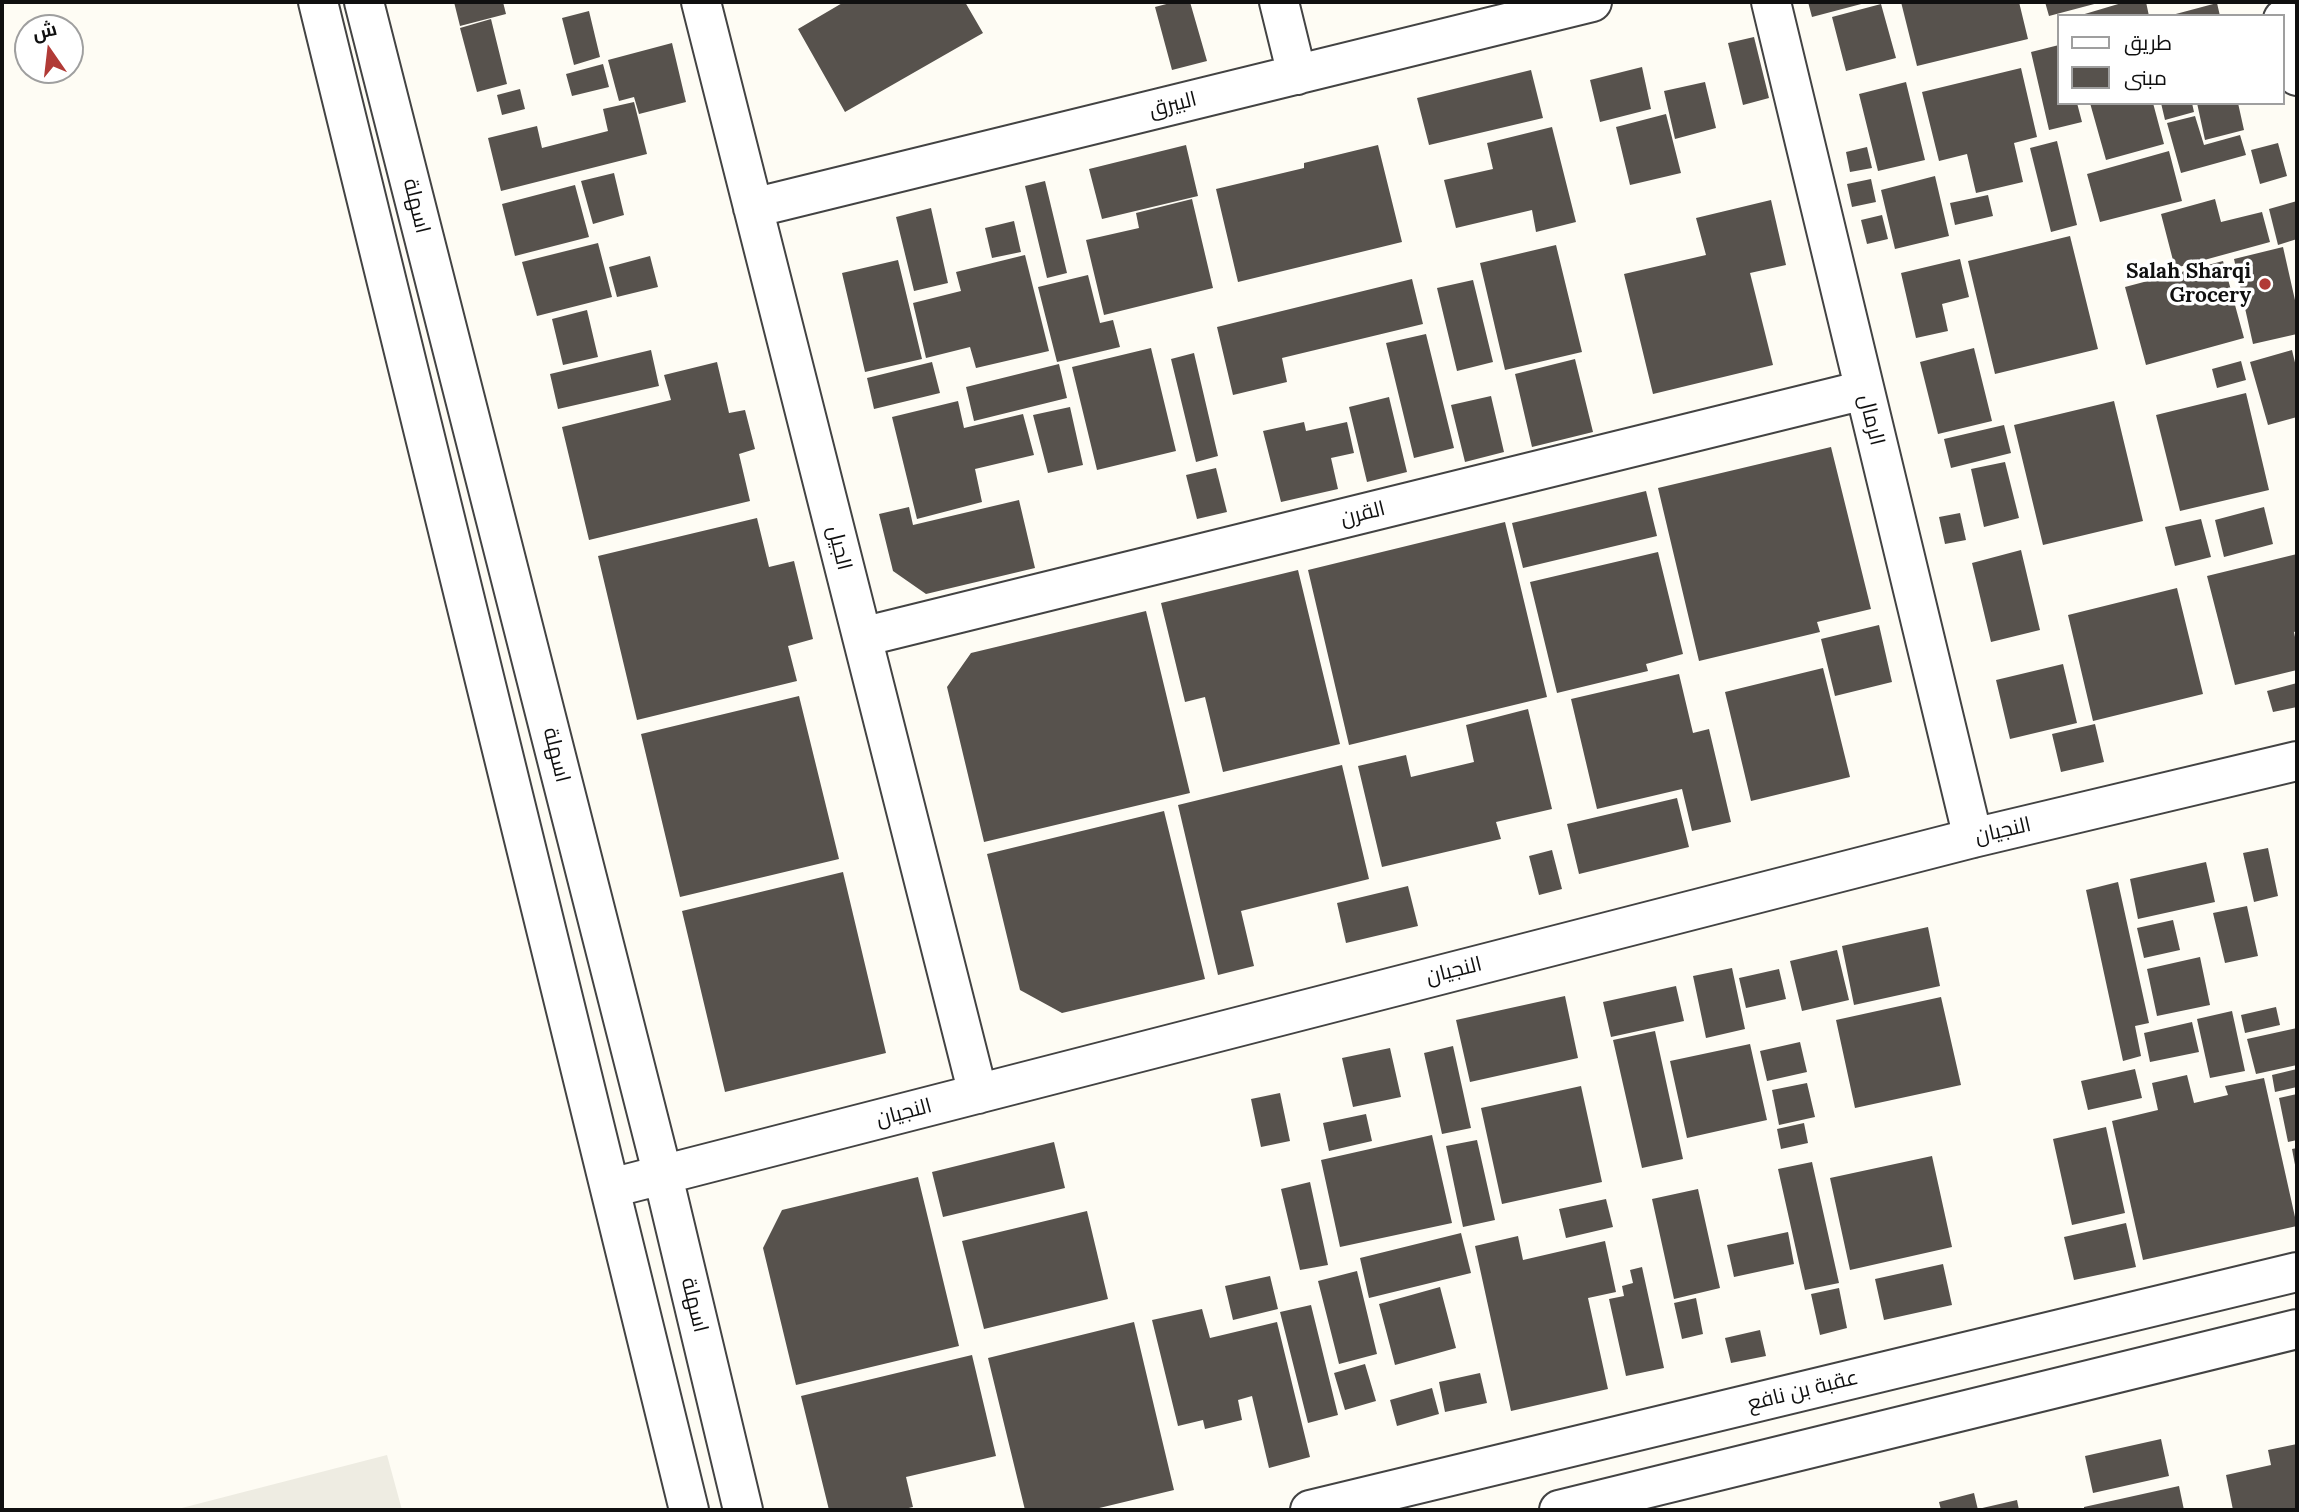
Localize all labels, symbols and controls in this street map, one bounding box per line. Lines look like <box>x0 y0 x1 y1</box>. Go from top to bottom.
north arrow <box>14 14 84 84</box>
legend <box>2058 14 2285 105</box>
text: ش <box>30 16 59 45</box>
text: طريق <box>2124 29 2172 56</box>
text: مبنى <box>2124 64 2167 91</box>
street label: البيرق <box>1147 87 1199 123</box>
street label: اسهلة <box>397 176 435 236</box>
place label: Salah Sharqi Grocery <box>2126 259 2251 309</box>
marker: Salah Sharqi Grocery <box>2257 276 2273 292</box>
street label: الرمال <box>1853 392 1889 448</box>
street label: القرن <box>1338 496 1388 532</box>
street label: الجيل <box>821 523 857 573</box>
street label: اسهلة <box>537 725 575 785</box>
street label: النجيان <box>1973 812 2033 850</box>
street label: النجيان <box>1423 952 1485 990</box>
street label: النجيان <box>873 1094 935 1132</box>
street label: اسهلة <box>675 1275 713 1335</box>
street label: عقبة بن نافع <box>1745 1365 1861 1417</box>

